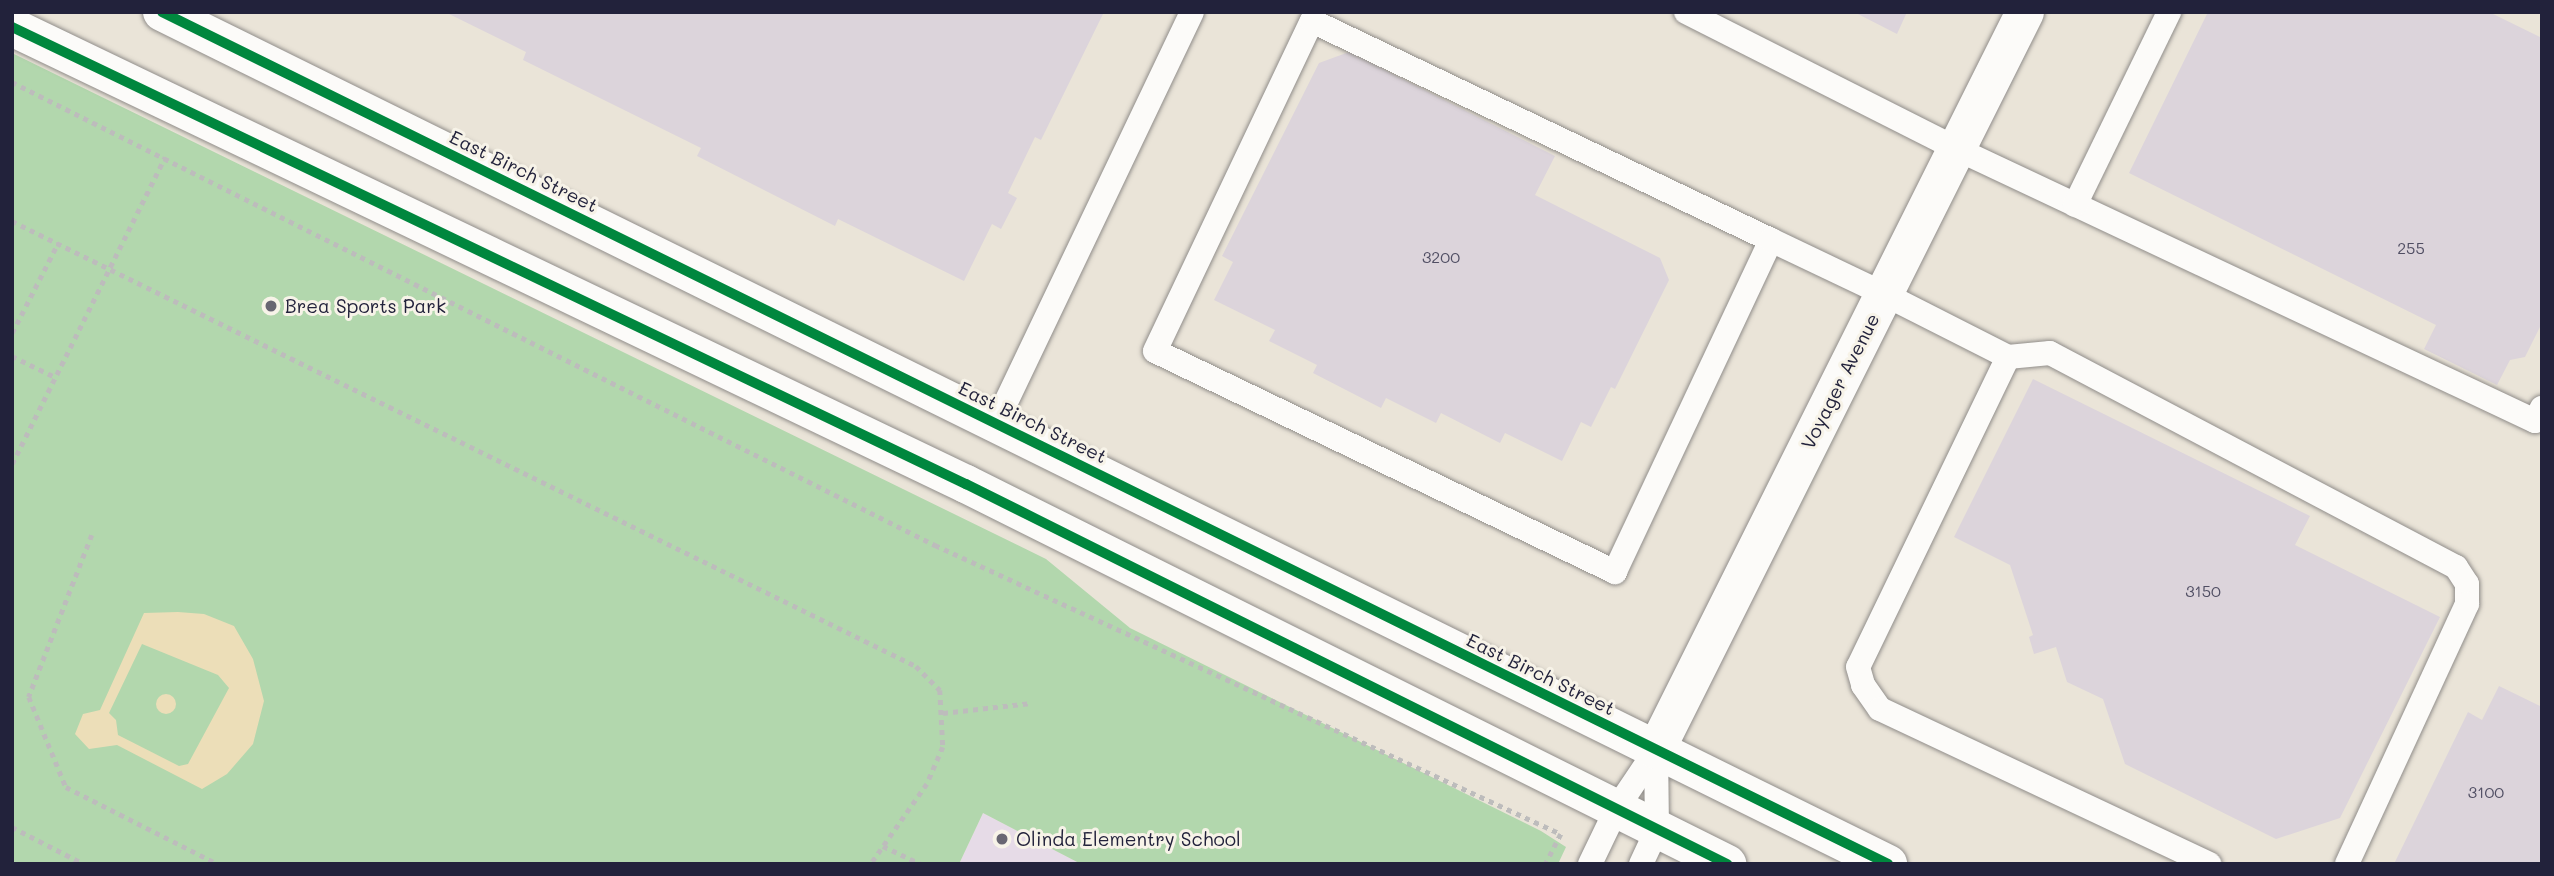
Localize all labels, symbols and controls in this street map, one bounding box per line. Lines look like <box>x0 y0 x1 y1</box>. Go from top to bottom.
street label: East Birch Street <box>446 125 602 217</box>
house number: 255 <box>2397 238 2425 258</box>
house number: 3200 <box>1422 247 1460 267</box>
place label: Brea Sports Park <box>285 295 446 317</box>
marker: Brea Sports Park <box>263 298 279 314</box>
street label: Voyager Avenue <box>1796 309 1884 453</box>
street label: East Birch Street <box>955 376 1111 468</box>
house number: 3150 <box>2185 581 2221 601</box>
street label: East Birch Street <box>1463 628 1619 720</box>
house number: 3100 <box>2468 782 2504 802</box>
place label: Olinda Elementry School <box>1016 828 1241 850</box>
marker: Olinda Elementry School <box>994 831 1010 847</box>

